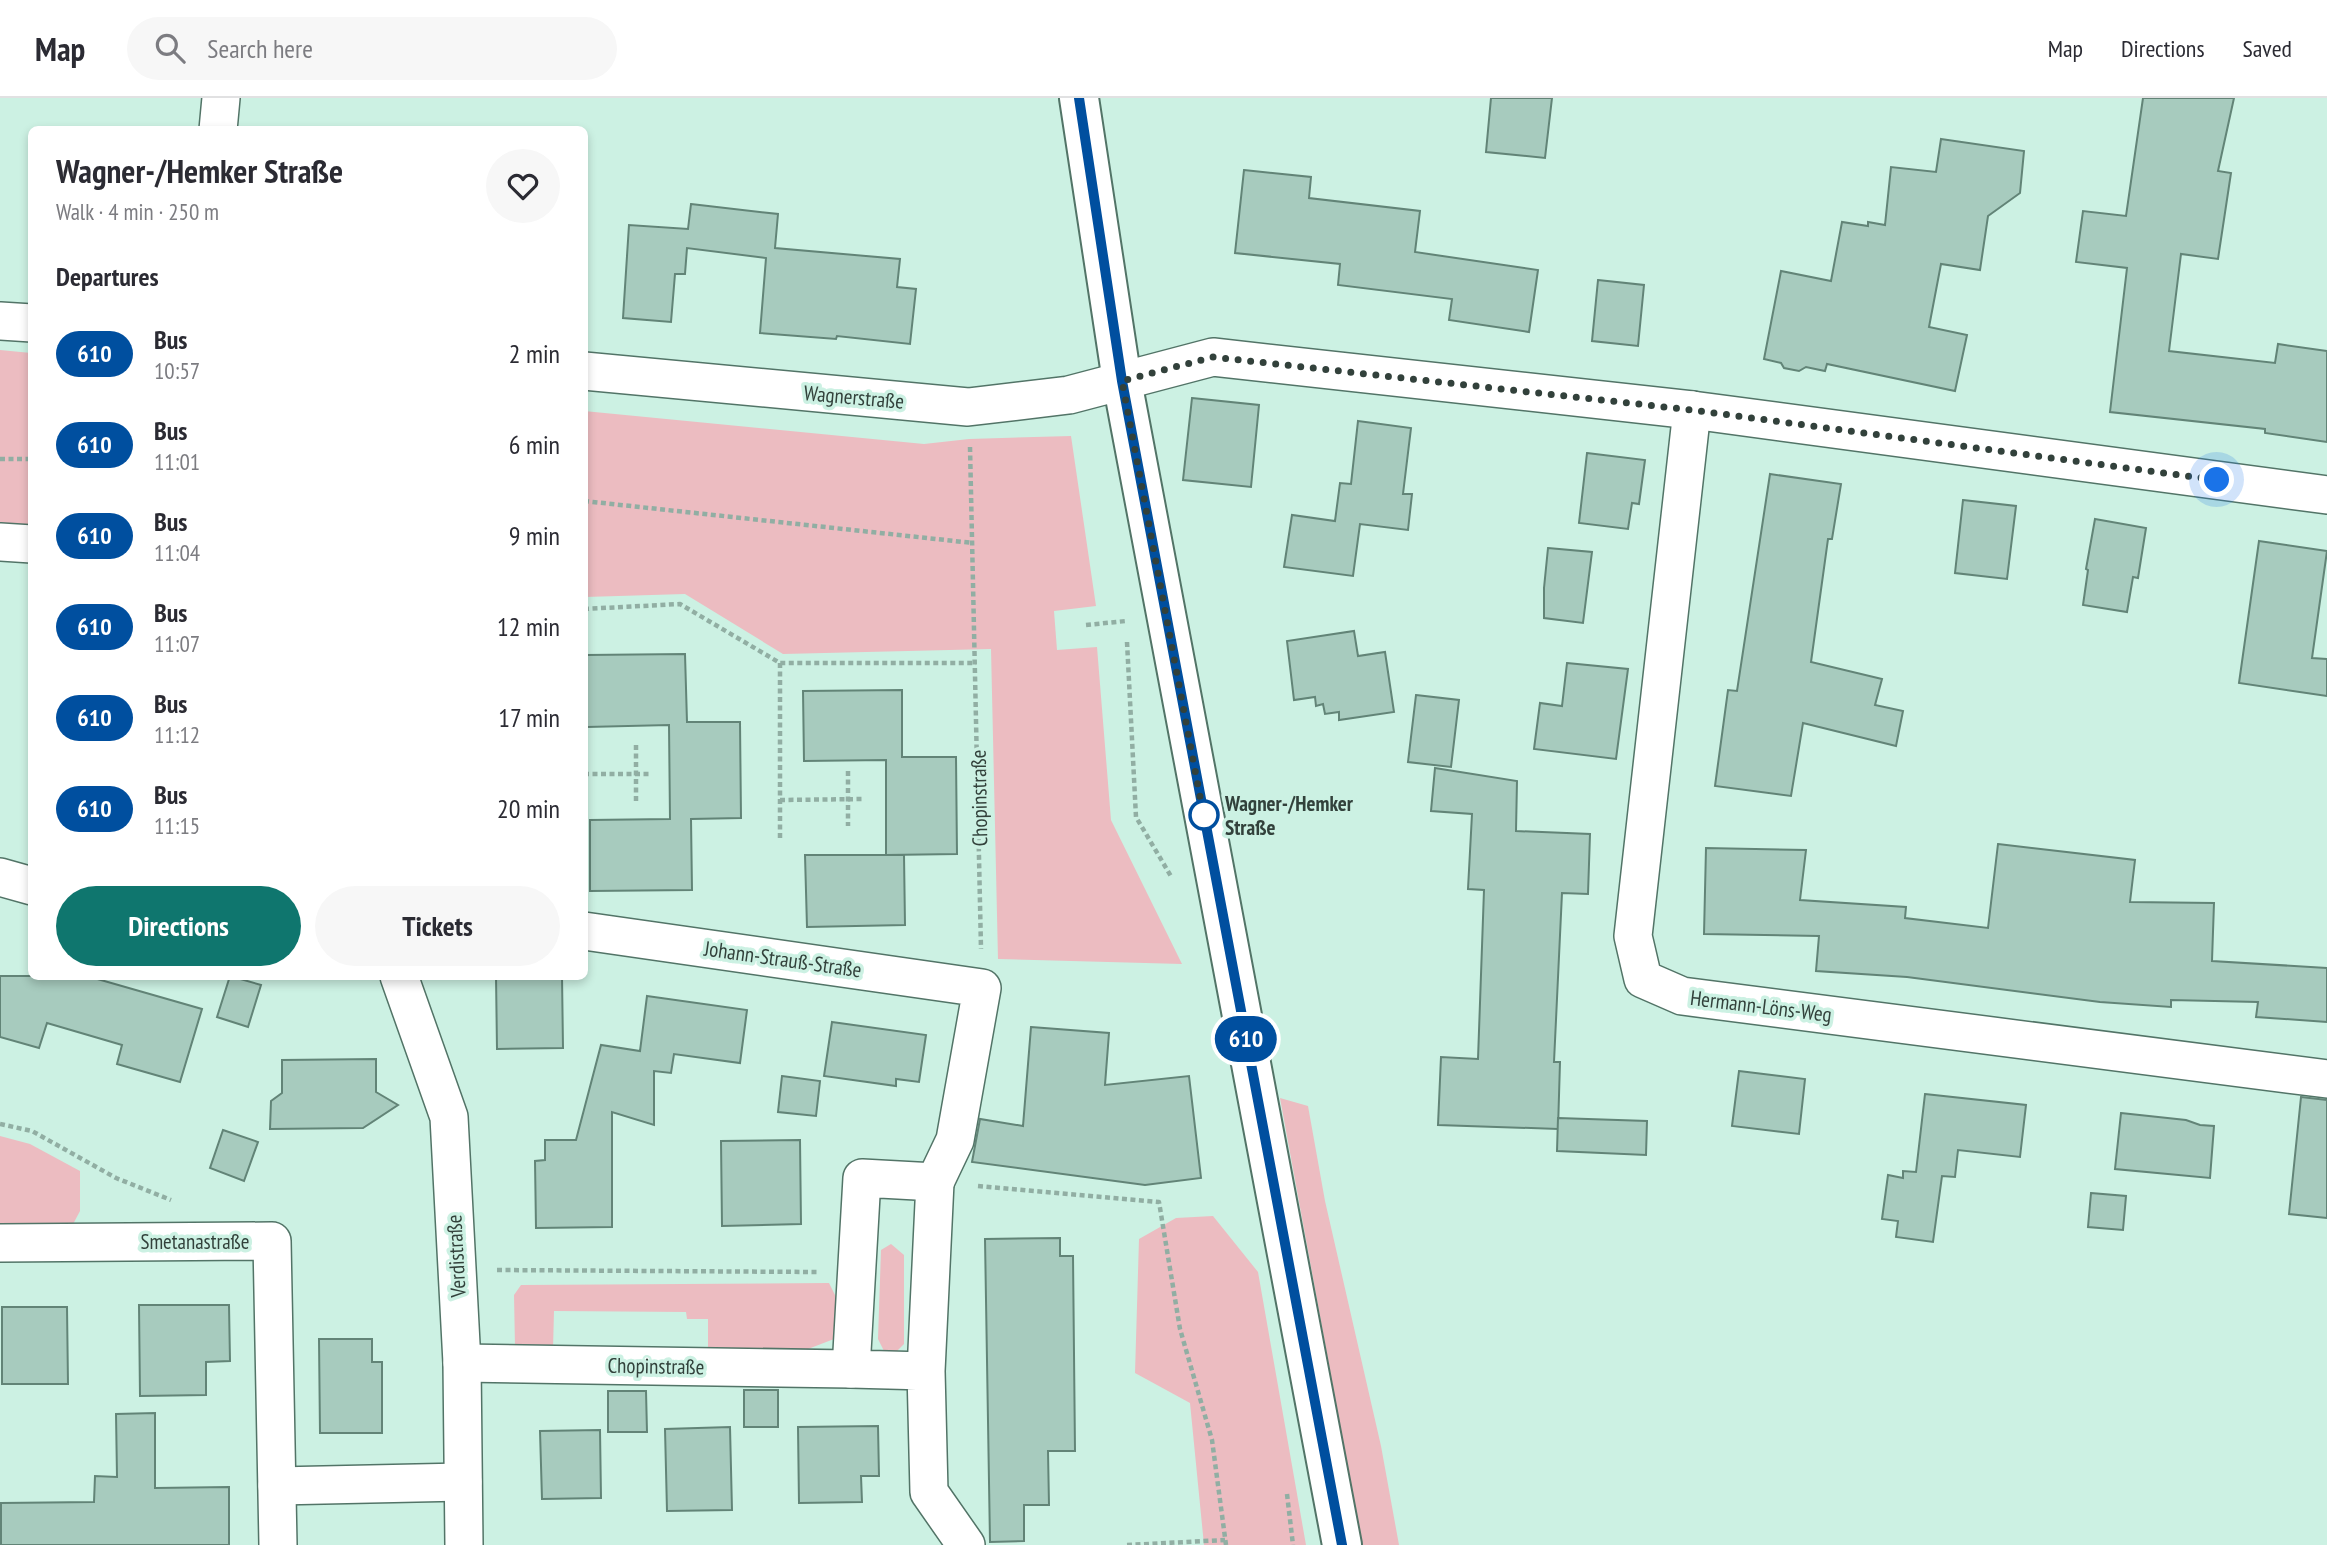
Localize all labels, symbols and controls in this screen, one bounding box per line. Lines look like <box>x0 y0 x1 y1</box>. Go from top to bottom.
search box <box>127 17 617 80</box>
text: Map <box>35 27 85 70</box>
icon: search <box>151 29 189 67</box>
text: Search here <box>207 32 313 65</box>
text: Map <box>2048 33 2083 64</box>
text: Directions <box>2121 33 2205 64</box>
text: Saved <box>2243 33 2292 64</box>
text: Wagner-/Hemker Straße <box>56 149 343 192</box>
button: heart <box>486 149 560 223</box>
text: Walk · 4 min · 250 m <box>56 197 219 226</box>
text: Departures <box>56 260 159 293</box>
text: Bus <box>154 323 187 356</box>
text: 2 min <box>509 337 560 370</box>
text: 610 <box>77 338 112 369</box>
text: 10:57 <box>154 356 200 385</box>
street label: Wagnerstraße <box>803 379 905 415</box>
text: Bus <box>154 414 187 447</box>
text: 6 min <box>509 428 560 461</box>
text: 610 <box>77 429 112 460</box>
text: 11:01 <box>154 447 200 476</box>
your location <box>2199 462 2234 497</box>
text: Bus <box>154 505 187 538</box>
text: 9 min <box>509 519 560 552</box>
text: 610 <box>77 520 112 551</box>
text: 11:04 <box>154 538 200 567</box>
text: Bus <box>154 596 187 629</box>
text: 12 min <box>497 610 560 643</box>
text: 610 <box>77 611 112 642</box>
text: 11:07 <box>154 629 200 658</box>
text: Bus <box>154 687 187 720</box>
text: 17 min <box>498 701 560 734</box>
text: 610 <box>77 702 112 733</box>
text: 11:12 <box>154 720 200 749</box>
street label: Chopinstraße <box>965 749 993 847</box>
text: Bus <box>154 778 187 811</box>
place label: Wagner-/Hemker Straße <box>1224 790 1354 841</box>
text: 20 min <box>497 792 560 825</box>
text: 610 <box>77 793 112 824</box>
marker: Wagner-/Hemker Straße <box>1189 800 1219 830</box>
text: 11:15 <box>154 811 200 840</box>
button: Directions <box>56 886 301 966</box>
button: Tickets <box>315 886 560 966</box>
street label: Johann-Strauß-Straße <box>702 934 863 983</box>
street label: Hermann-Löns-Weg <box>1689 984 1833 1028</box>
line badge: 610 <box>1206 1016 1286 1062</box>
text: 610 <box>1229 1023 1263 1054</box>
street label: Verdistraße <box>440 1214 472 1299</box>
street label: Smetanastraße <box>140 1228 250 1255</box>
street label: Chopinstraße <box>607 1352 705 1380</box>

